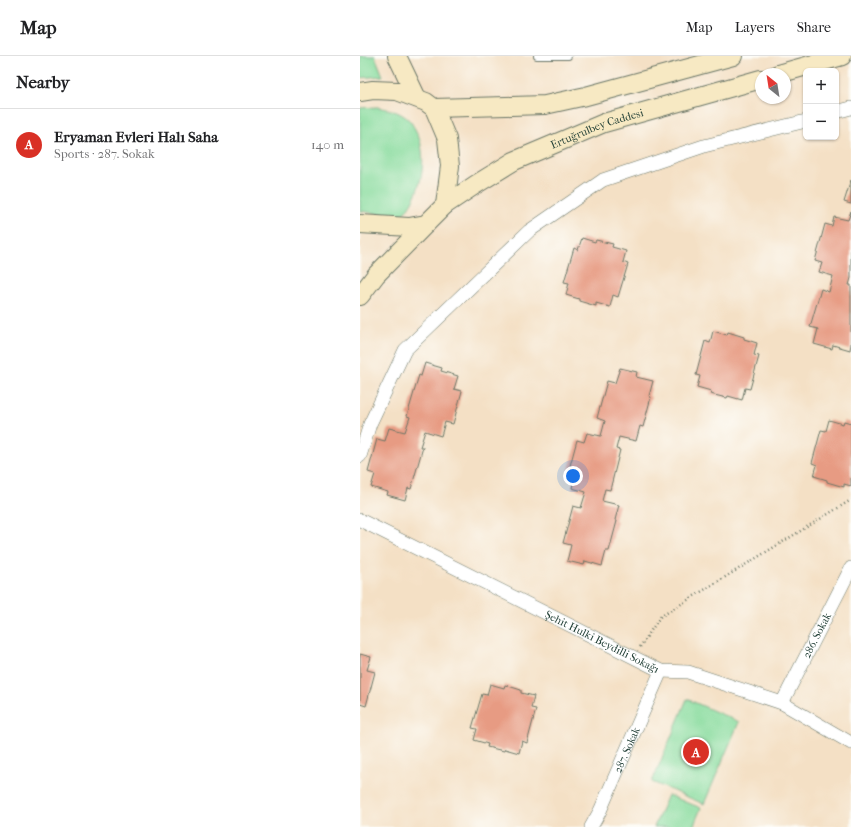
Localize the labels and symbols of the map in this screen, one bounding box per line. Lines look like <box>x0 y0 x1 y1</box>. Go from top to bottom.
north arrow <box>755 68 791 104</box>
street label: Ertuğrulbey Caddesi <box>549 106 646 152</box>
your location <box>563 466 583 486</box>
street label: Şehit Hulki Beydilli Sokağı <box>543 608 662 676</box>
street label: 286. Sokak <box>800 610 834 660</box>
street label: 287. Sokak <box>611 725 643 775</box>
pin: A <box>683 737 709 767</box>

